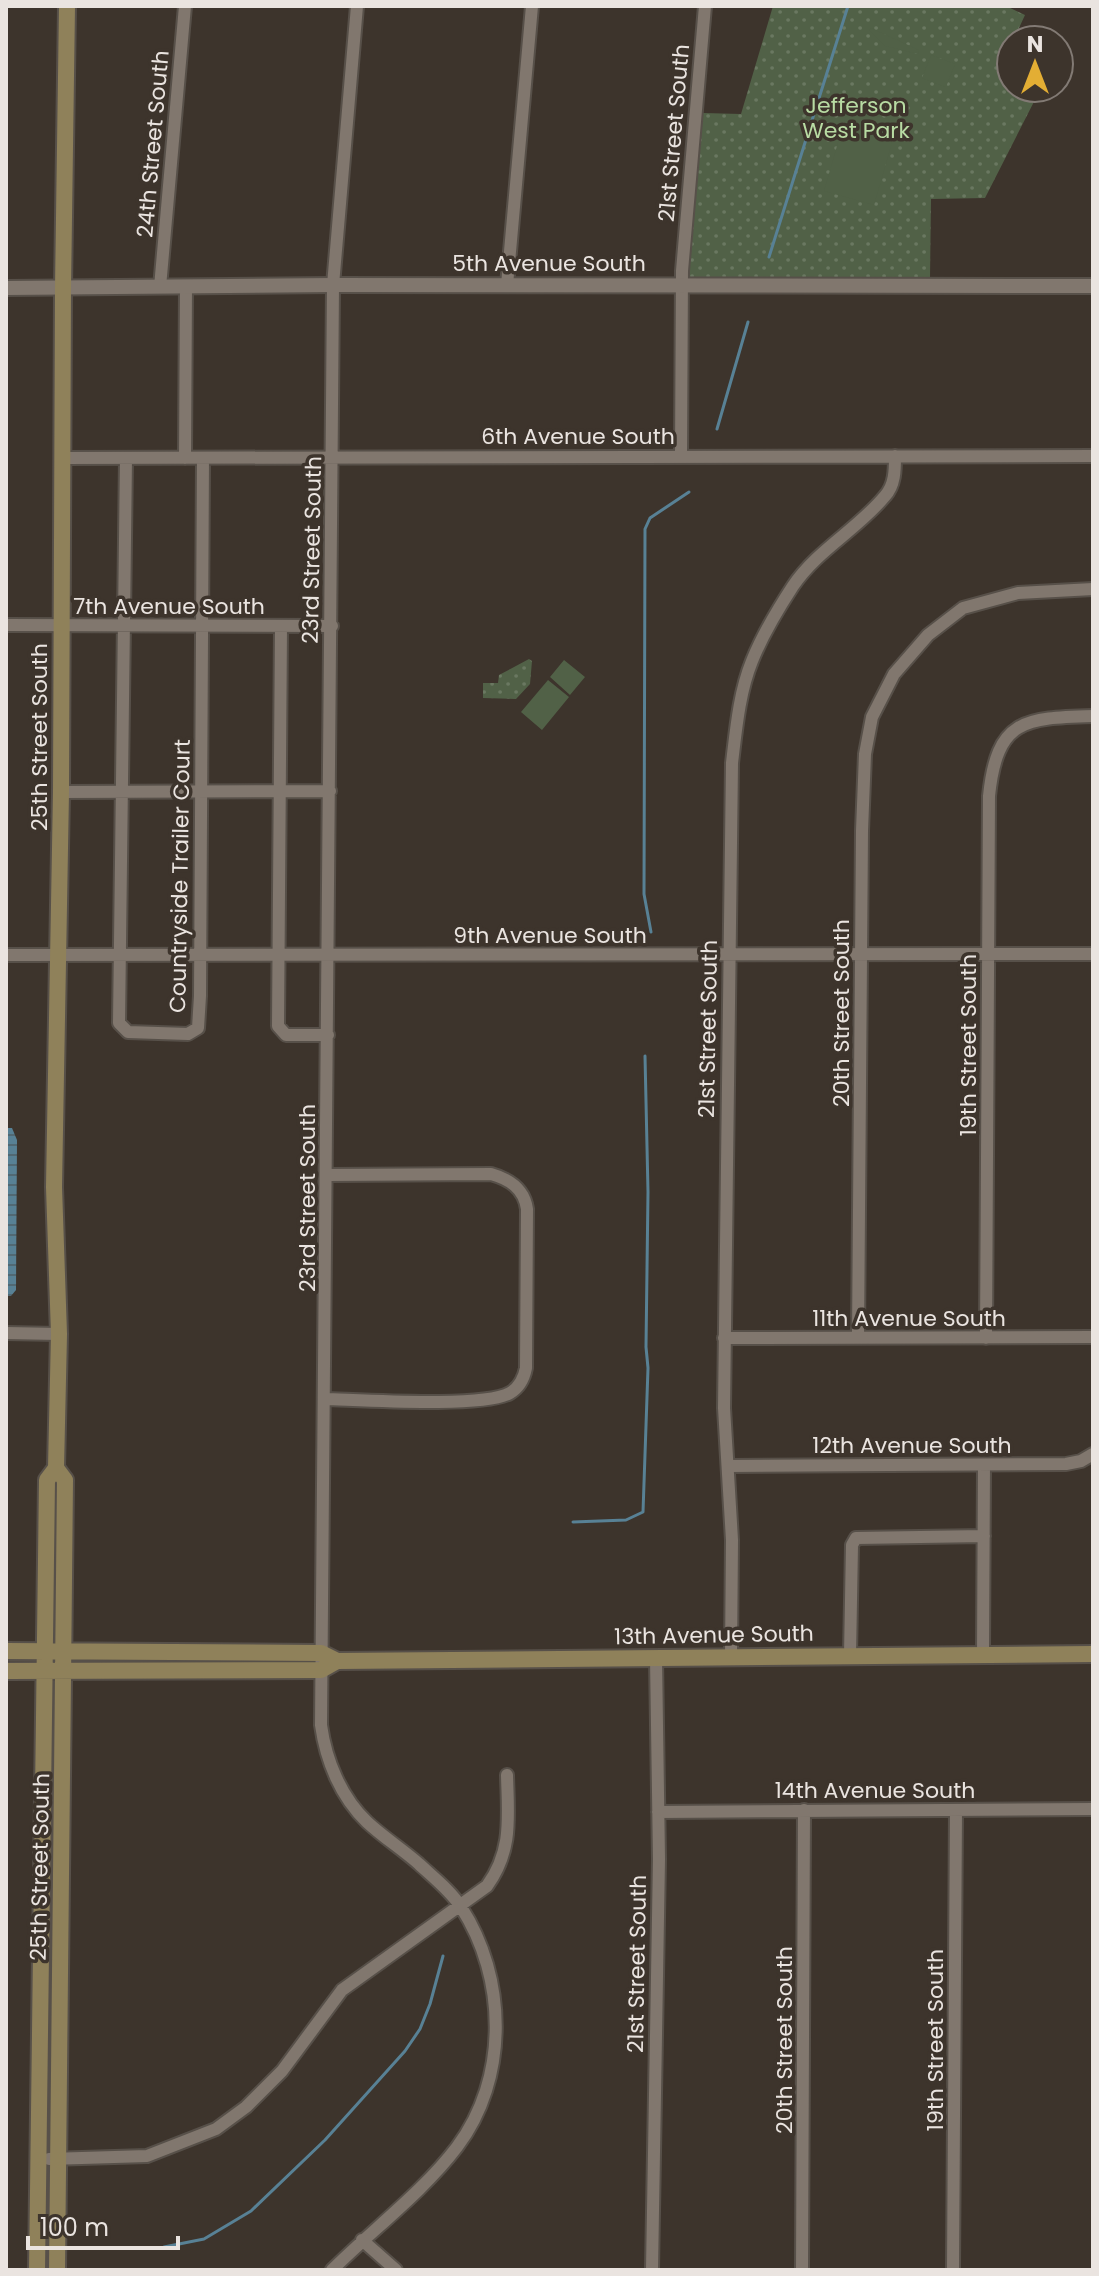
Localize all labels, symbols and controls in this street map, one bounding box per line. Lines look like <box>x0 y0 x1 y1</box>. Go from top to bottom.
north arrow <box>995 24 1075 104</box>
text: N <box>1027 29 1043 60</box>
street label: 21st Street South <box>651 43 697 223</box>
street label: 24th Street South <box>129 49 177 239</box>
park label: Jefferson West Park <box>802 90 910 146</box>
street label: 5th Avenue South <box>452 248 646 279</box>
street label: 6th Avenue South <box>481 421 675 452</box>
street label: 23rd Street South <box>295 456 329 644</box>
street label: 7th Avenue South <box>73 591 265 622</box>
street label: 25th Street South <box>24 643 55 831</box>
street label: Countryside Trailer Court <box>162 739 198 1013</box>
street label: 20th Street South <box>826 919 857 1107</box>
street label: 9th Avenue South <box>453 920 647 951</box>
street label: 21st Street South <box>691 939 725 1119</box>
street label: 19th Street South <box>953 954 984 1136</box>
street label: 23rd Street South <box>292 1104 323 1292</box>
street label: 11th Avenue South <box>812 1303 1006 1334</box>
street label: 12th Avenue South <box>812 1430 1012 1461</box>
street label: 13th Avenue South <box>614 1618 814 1652</box>
street label: 25th Street South <box>23 1773 57 1961</box>
street label: 14th Avenue South <box>775 1775 975 1806</box>
street label: 21st Street South <box>620 1874 654 2054</box>
street label: 20th Street South <box>769 1946 800 2134</box>
street label: 19th Street South <box>920 1949 951 2131</box>
scale bar <box>28 2200 178 2250</box>
text: 100 m <box>40 2211 109 2244</box>

